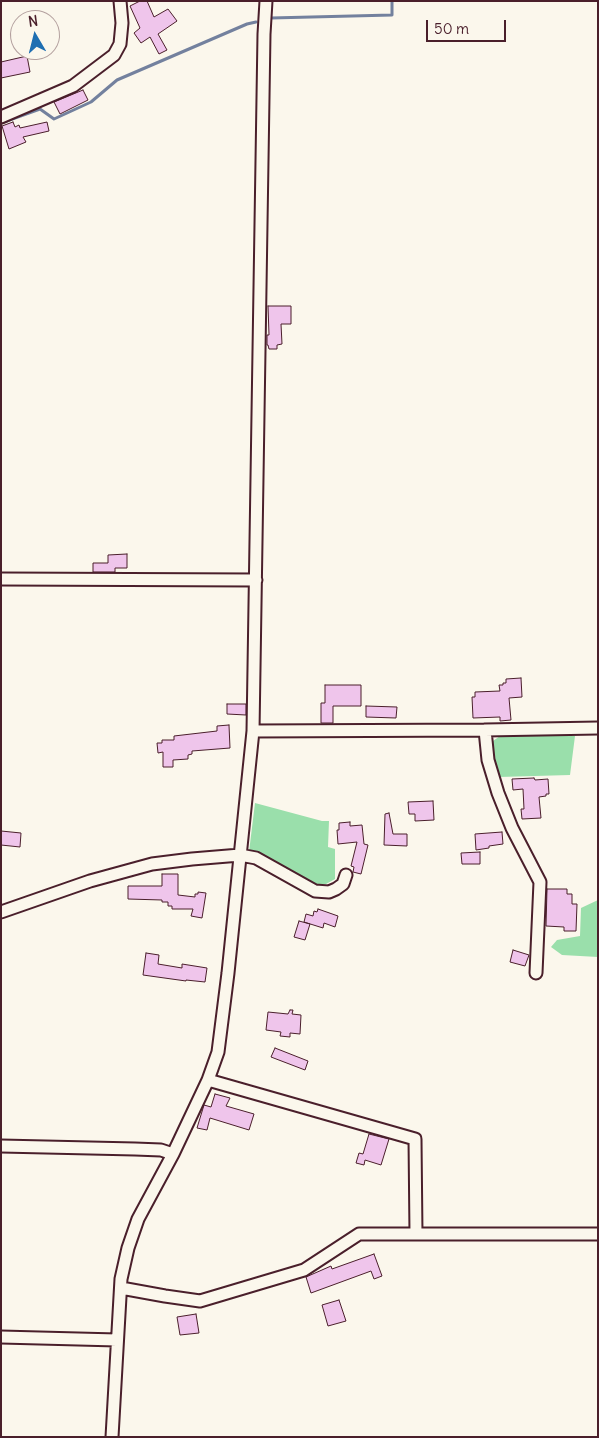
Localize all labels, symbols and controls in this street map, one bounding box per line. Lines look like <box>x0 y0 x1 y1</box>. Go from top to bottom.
north arrow <box>10 10 60 60</box>
scale bar <box>429 10 509 42</box>
text: N <box>27 12 39 31</box>
text: 50 m <box>434 19 469 38</box>

